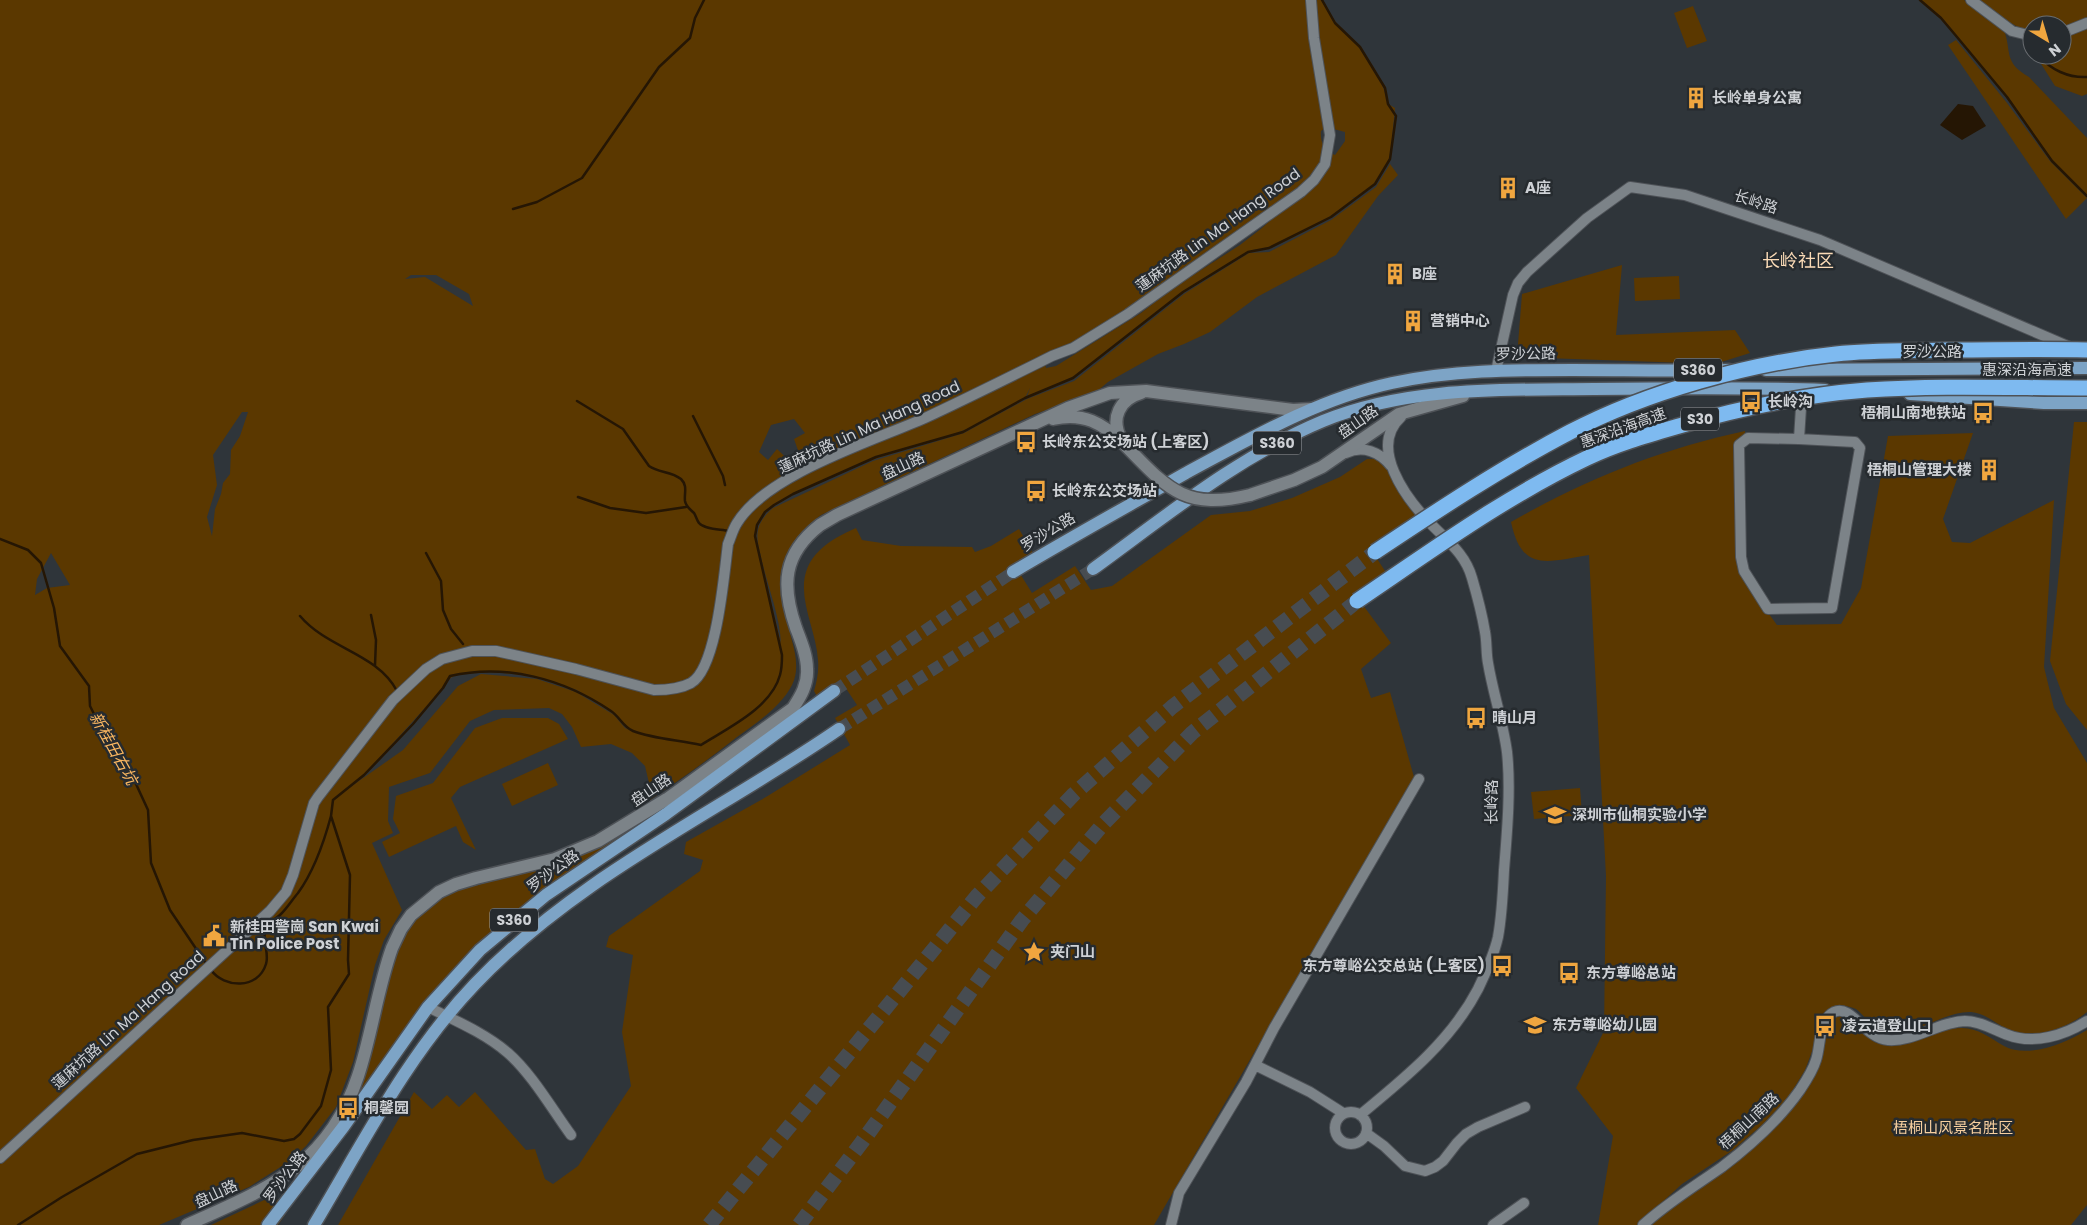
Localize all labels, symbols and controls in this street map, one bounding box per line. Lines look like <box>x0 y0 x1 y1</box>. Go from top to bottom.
north arrow <box>2022 15 2072 65</box>
text: N <box>2045 39 2065 61</box>
building icon: 长岭单身公寓 <box>1683 85 1709 111</box>
place label: 长岭单身公寓 <box>1712 87 1802 108</box>
street label: 蓮麻坑路 Lin Ma Hang Road <box>1131 163 1304 296</box>
building icon: A座 <box>1495 175 1521 201</box>
place label: A座 <box>1525 177 1551 198</box>
street label: 长岭路 <box>1732 185 1781 218</box>
district label: 长岭社区 <box>1762 248 1834 273</box>
building icon: B座 <box>1382 261 1408 287</box>
place label: B座 <box>1412 263 1437 284</box>
building icon: 营销中心 <box>1400 308 1426 334</box>
place label: 营销中心 <box>1430 310 1490 331</box>
street label: 罗沙公路 <box>1902 341 1962 362</box>
street label: 罗沙公路 <box>1496 342 1556 365</box>
road number: S360 <box>1674 358 1722 382</box>
street label: 惠深沿海高速 <box>1982 359 2072 380</box>
street label: 蓮麻坑路 Lin Ma Hang Road <box>775 375 963 478</box>
bus stop icon: 长岭沟 <box>1738 389 1764 415</box>
place label: 长岭沟 <box>1768 391 1813 412</box>
street label: 盘山路 <box>1333 400 1382 443</box>
bus stop icon: 梧桐山南地铁站 <box>1970 400 1996 426</box>
street label: 惠深沿海高速 <box>1577 402 1669 453</box>
place label: 梧桐山南地铁站 <box>1861 402 1966 423</box>
road number: S30 <box>1681 408 1719 430</box>
bus stop icon: 长岭东公交场站 (上客区) <box>1013 429 1039 455</box>
place label: 长岭东公交场站 (上客区) <box>1042 431 1210 452</box>
road number: S360 <box>1253 432 1301 454</box>
street label: 盘山路 <box>878 447 928 485</box>
building icon: 梧桐山管理大楼 <box>1976 457 2002 483</box>
place label: 梧桐山管理大楼 <box>1867 459 1972 480</box>
bus stop icon: 长岭东公交场站 <box>1023 478 1049 504</box>
place label: 长岭东公交场站 <box>1052 480 1157 501</box>
street label: 罗沙公路 <box>1017 507 1079 556</box>
bus stop icon: 晴山月 <box>1463 705 1489 731</box>
place label: 晴山月 <box>1492 707 1537 728</box>
water label: 新桂田右坑 <box>84 708 144 791</box>
street label: 盘山路 <box>626 768 675 811</box>
street label: 长岭路 <box>1481 779 1502 825</box>
school or university icon: 深圳市仙桐实验小学 <box>1542 802 1568 828</box>
place label: 深圳市仙桐实验小学 <box>1572 804 1707 825</box>
street label: 罗沙公路 <box>522 844 583 897</box>
road number: S360 <box>490 908 538 932</box>
place label: 新桂田警崗 San Kwai Tin Police Post <box>230 916 379 954</box>
public building icon: 新桂田警崗 San Kwai Tin Police Post <box>201 923 227 949</box>
place icon: 夹门山 <box>1021 939 1047 965</box>
place label: 夹门山 <box>1050 941 1095 962</box>
street label: 蓮麻坑路 Lin Ma Hang Road <box>47 946 208 1094</box>
bus stop icon: 东方尊峪公交总站 (上客区) <box>1489 953 1515 979</box>
place label: 东方尊峪公交总站 (上客区) <box>1303 955 1485 976</box>
bus stop icon: 东方尊峪总站 <box>1556 960 1582 986</box>
place label: 东方尊峪总站 <box>1586 962 1676 983</box>
school or university icon: 东方尊峪幼儿园 <box>1522 1012 1548 1038</box>
bus stop icon: 凌云道登山口 <box>1812 1013 1838 1039</box>
place label: 东方尊峪幼儿园 <box>1552 1014 1657 1035</box>
place label: 凌云道登山口 <box>1842 1015 1932 1036</box>
street label: 梧桐山南路 <box>1714 1087 1783 1154</box>
bus stop icon: 桐馨园 <box>335 1095 361 1121</box>
place label: 桐馨园 <box>364 1097 409 1118</box>
park label: 梧桐山风景名胜区 <box>1893 1117 2013 1138</box>
street label: 罗沙公路 <box>258 1146 311 1207</box>
street label: 盘山路 <box>191 1175 241 1213</box>

